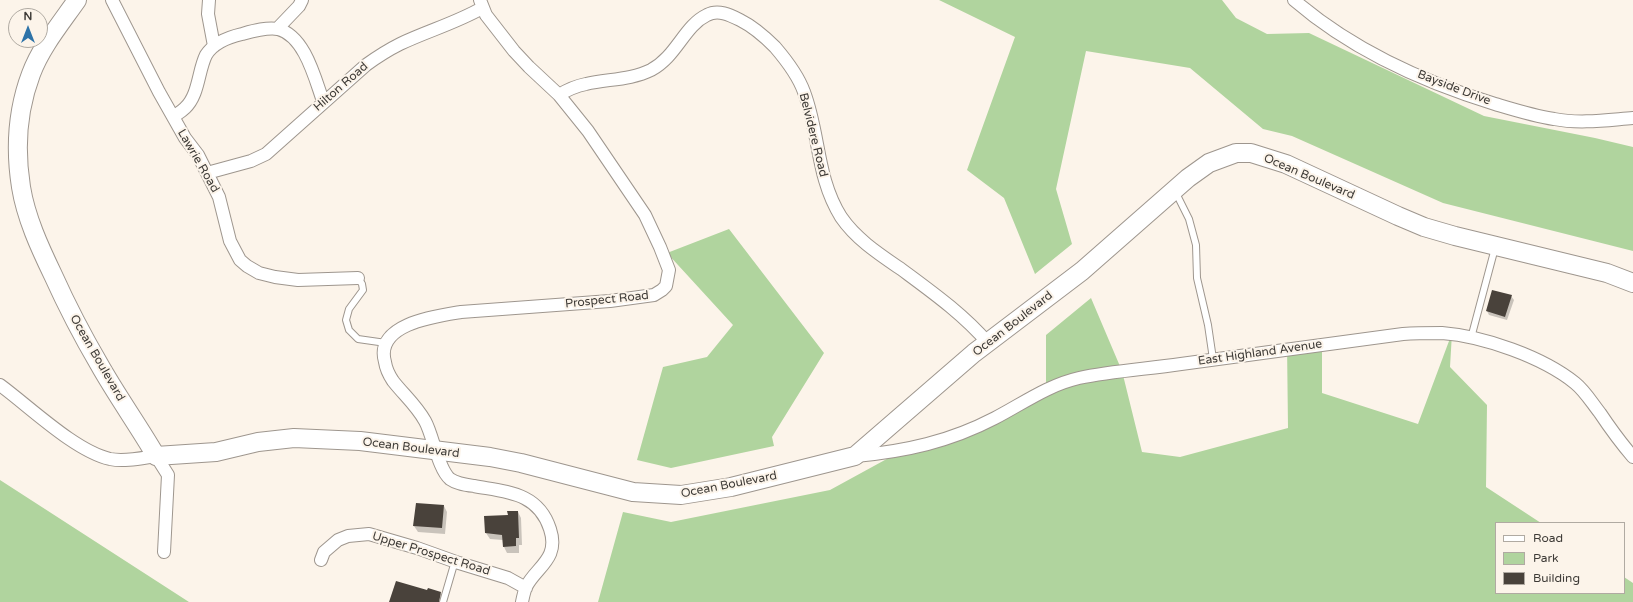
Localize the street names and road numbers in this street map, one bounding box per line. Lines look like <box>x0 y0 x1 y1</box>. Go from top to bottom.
street label: Hilton Road <box>311 59 371 115</box>
street label: Bayside Drive <box>1415 67 1493 109</box>
street label: Belvidere Road <box>796 91 830 179</box>
street label: Lawrie Road <box>174 127 222 195</box>
street label: Ocean Boulevard <box>1261 151 1357 203</box>
street label: Prospect Road <box>564 288 650 312</box>
street label: Ocean Boulevard <box>970 288 1056 360</box>
street label: Ocean Boulevard <box>66 312 128 404</box>
street label: East Highland Avenue <box>1197 337 1323 369</box>
street label: Ocean Boulevard <box>362 435 460 461</box>
street label: Ocean Boulevard <box>680 469 778 501</box>
street label: Upper Prospect Road <box>370 529 492 579</box>

